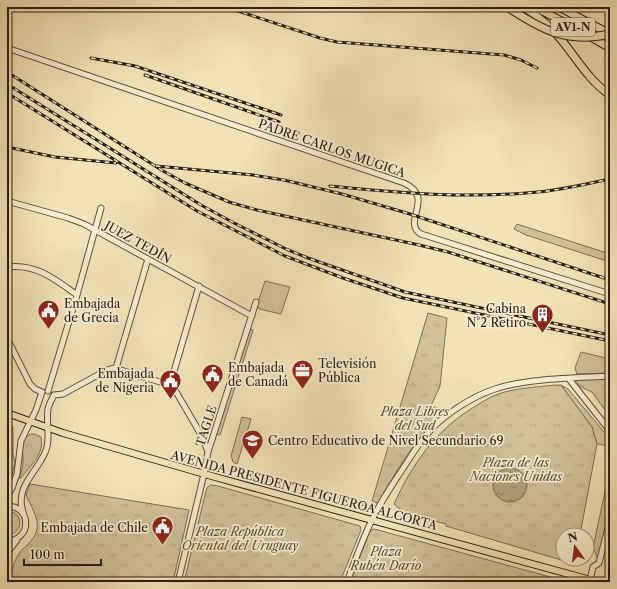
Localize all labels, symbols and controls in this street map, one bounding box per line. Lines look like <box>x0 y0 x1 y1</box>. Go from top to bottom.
road number: AV1-N <box>551 18 595 36</box>
street label: PADRE CARLOS MUGICA <box>256 116 409 181</box>
street label: JUEZ TEDÍN <box>100 216 175 267</box>
place label: Embajada de Grecia <box>64 296 121 325</box>
public building icon: Embajada de Grecia <box>36 297 62 330</box>
place label: Cabina N°2 Retiro <box>466 301 527 330</box>
building icon: Cabina N°2 Retiro <box>529 302 555 335</box>
place label: Televisión Pública <box>318 356 377 385</box>
office icon: Televisión Pública <box>290 357 316 390</box>
place label: Embajada de Canadá <box>228 360 289 389</box>
public building icon: Embajada de Canadá <box>199 361 225 394</box>
place label: Embajada de Nigeria <box>95 366 155 395</box>
public building icon: Embajada de Nigeria <box>157 367 183 400</box>
street label: TAGLE <box>192 404 220 448</box>
park label: Plaza Libres del Sud <box>380 404 450 433</box>
school or university icon: Centro Educativo de Nivel Secundario 69 <box>240 427 266 460</box>
place label: Centro Educativo de Nivel Secundario 69 <box>268 433 504 448</box>
street label: AVENIDA PRESIDENTE FIGUEROA ALCORTA <box>168 447 440 533</box>
park label: Plaza de las Naciones Unidas <box>469 455 563 484</box>
public building icon: Embajada de Chile <box>150 514 176 547</box>
place label: Embajada de Chile <box>41 520 148 535</box>
park label: Plaza República Oriental del Uruguay <box>182 524 298 553</box>
north arrow <box>555 527 595 567</box>
text: N <box>566 529 579 545</box>
scale bar <box>24 541 101 567</box>
park label: Plaza Rubén Darío <box>350 544 422 573</box>
text: 100 m <box>30 547 65 562</box>

